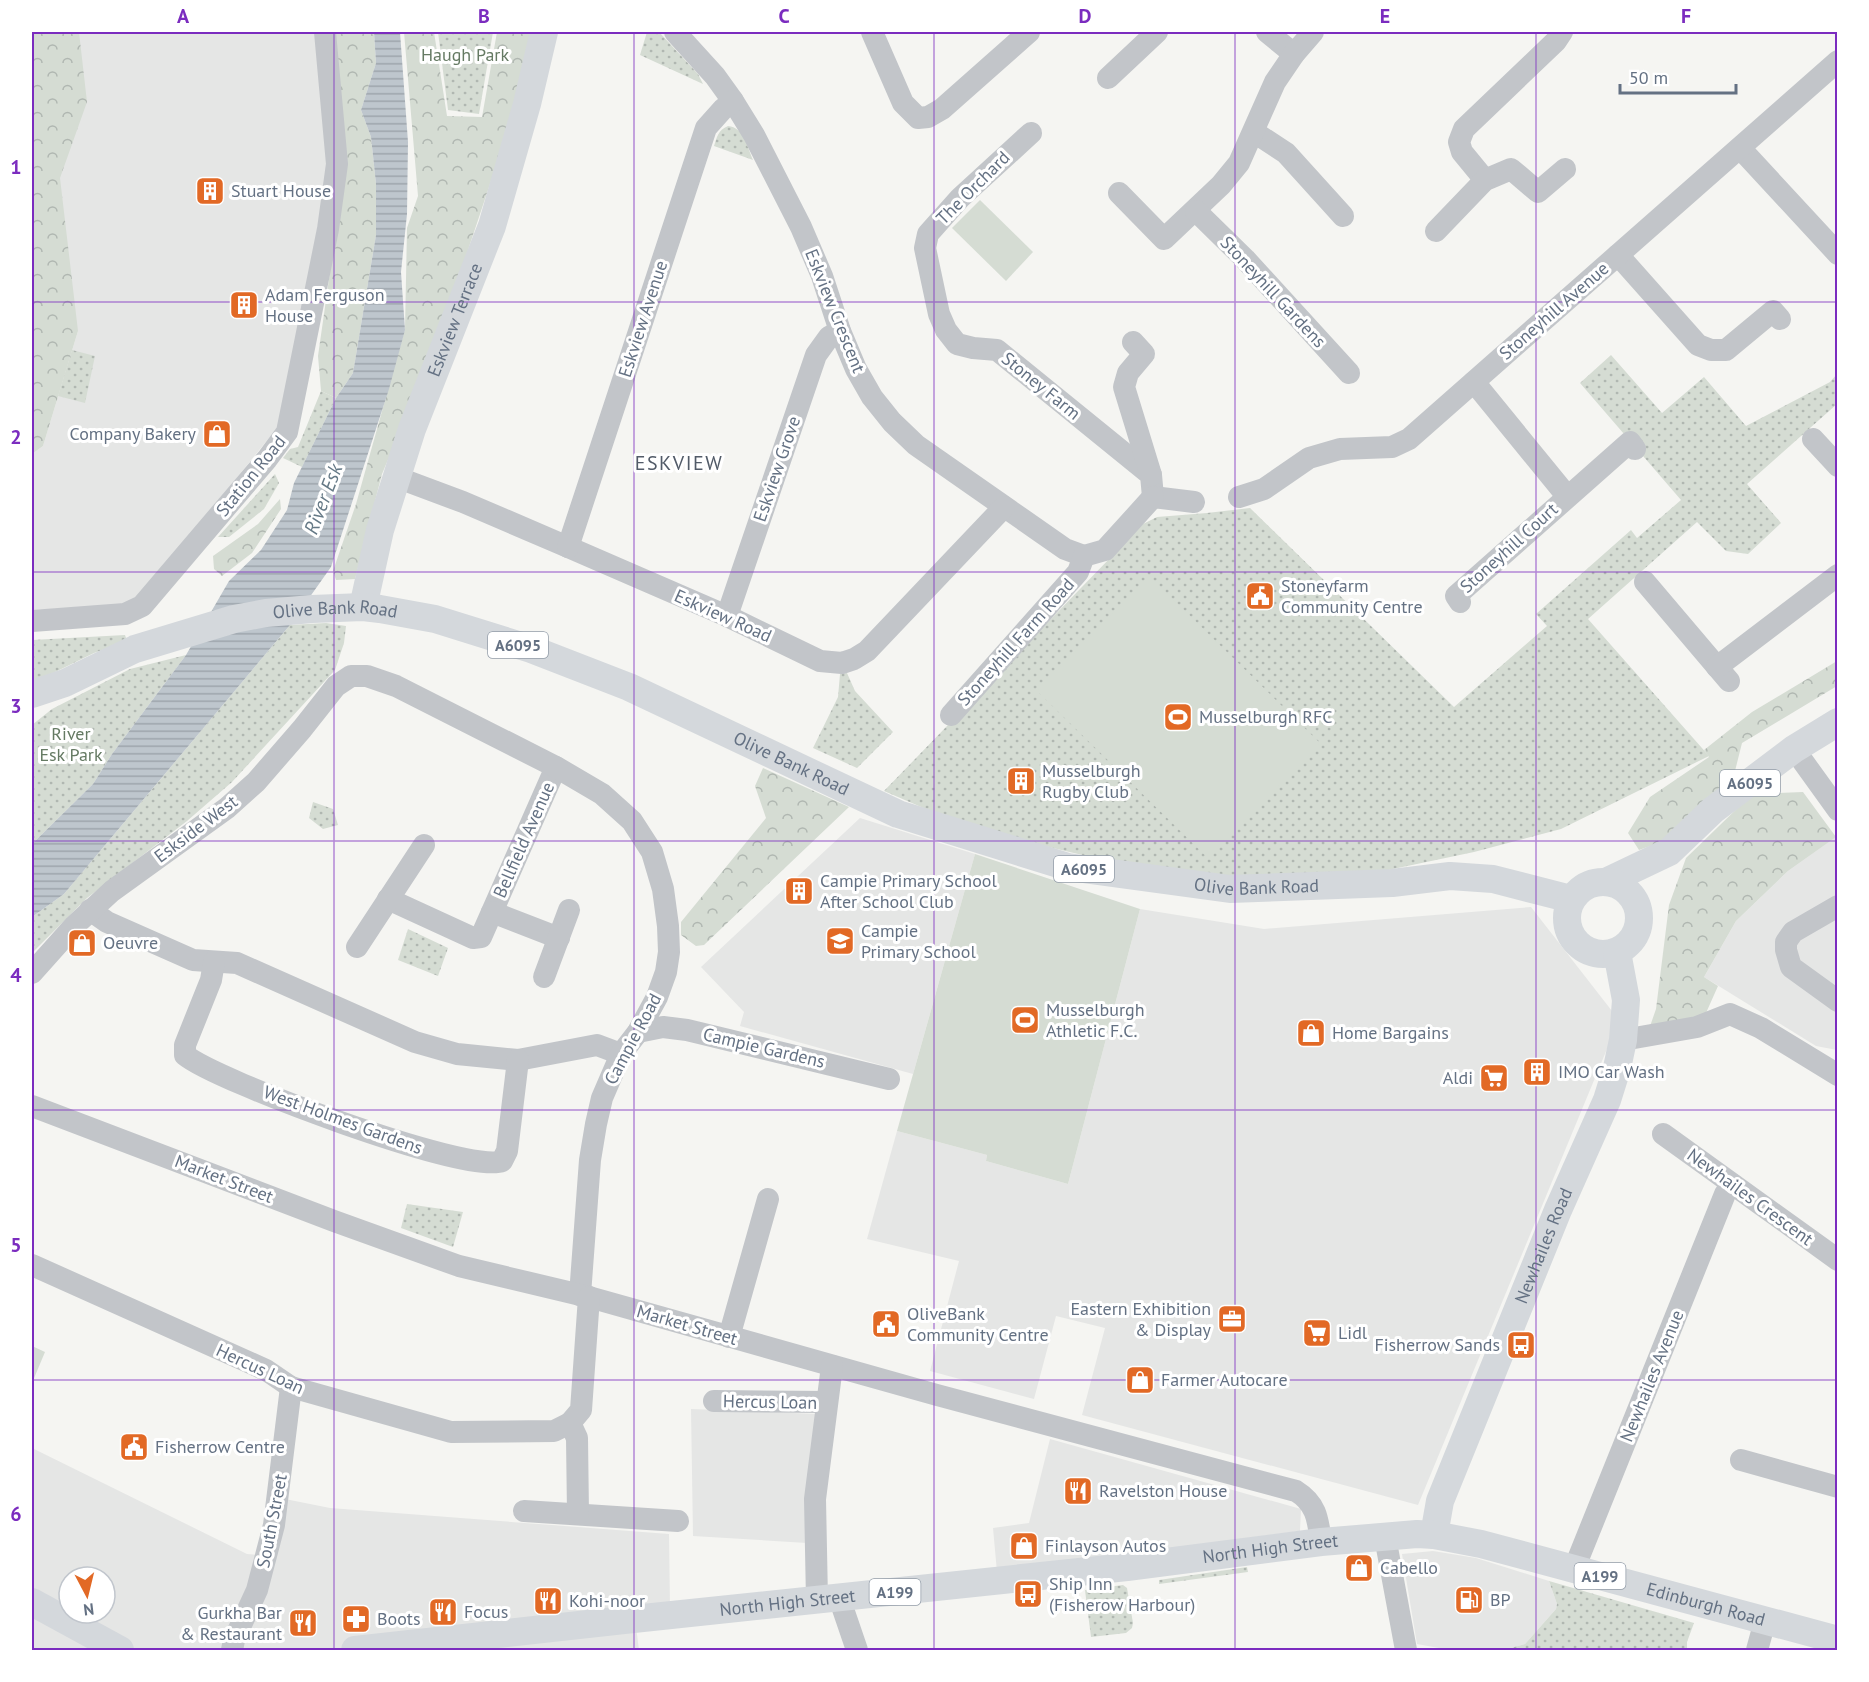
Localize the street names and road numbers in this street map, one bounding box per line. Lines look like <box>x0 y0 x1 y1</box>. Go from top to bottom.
street label: The Orchard <box>931 146 1014 229</box>
street label: Stoneyhill Gardens <box>1216 231 1331 352</box>
street label: Eskview Crescent <box>800 246 871 376</box>
street label: Stoneyhill Avenue <box>1494 257 1613 364</box>
street label: Eskview Avenue <box>613 258 672 380</box>
street label: Eskview Terrace <box>422 260 487 380</box>
street label: Stoney Farm <box>997 347 1086 425</box>
street label: Eskview Grove <box>748 413 805 525</box>
street label: Station Road <box>211 430 290 521</box>
street label: Stoneyhill Court <box>1455 498 1562 598</box>
street label: Stoneyhill Farm Road <box>952 573 1079 710</box>
street label: Eskview Road <box>671 584 775 647</box>
street label: Olive Bank Road <box>272 595 400 623</box>
road number: A6095 <box>488 632 548 658</box>
street label: Olive Bank Road <box>730 726 853 800</box>
road number: A6095 <box>1720 770 1780 796</box>
street label: Bellfield Avenue <box>488 778 559 901</box>
street label: Eskside West <box>149 790 242 867</box>
road number: A6095 <box>1054 856 1114 882</box>
street label: Olive Bank Road <box>1193 872 1319 900</box>
street label: Campie Road <box>599 989 666 1088</box>
street label: Campie Gardens <box>701 1022 827 1073</box>
street label: West Holmes Gardens <box>261 1080 426 1159</box>
street label: Newhailes Crescent <box>1683 1143 1818 1250</box>
street label: Market Street <box>172 1149 277 1208</box>
street label: Newhailes Road <box>1509 1184 1577 1307</box>
street label: Market Street <box>634 1299 740 1350</box>
street label: Newhailes Avenue <box>1615 1306 1688 1445</box>
street label: Hercus Loan <box>213 1338 308 1399</box>
street label: Hercus Loan <box>723 1389 817 1414</box>
street label: South Street <box>251 1472 292 1570</box>
street label: North High Street <box>1201 1529 1339 1568</box>
road number: A199 <box>1574 1563 1626 1589</box>
street label: Edinburgh Road <box>1644 1577 1768 1631</box>
road number: A199 <box>870 1579 920 1605</box>
street label: North High Street <box>718 1584 856 1621</box>

